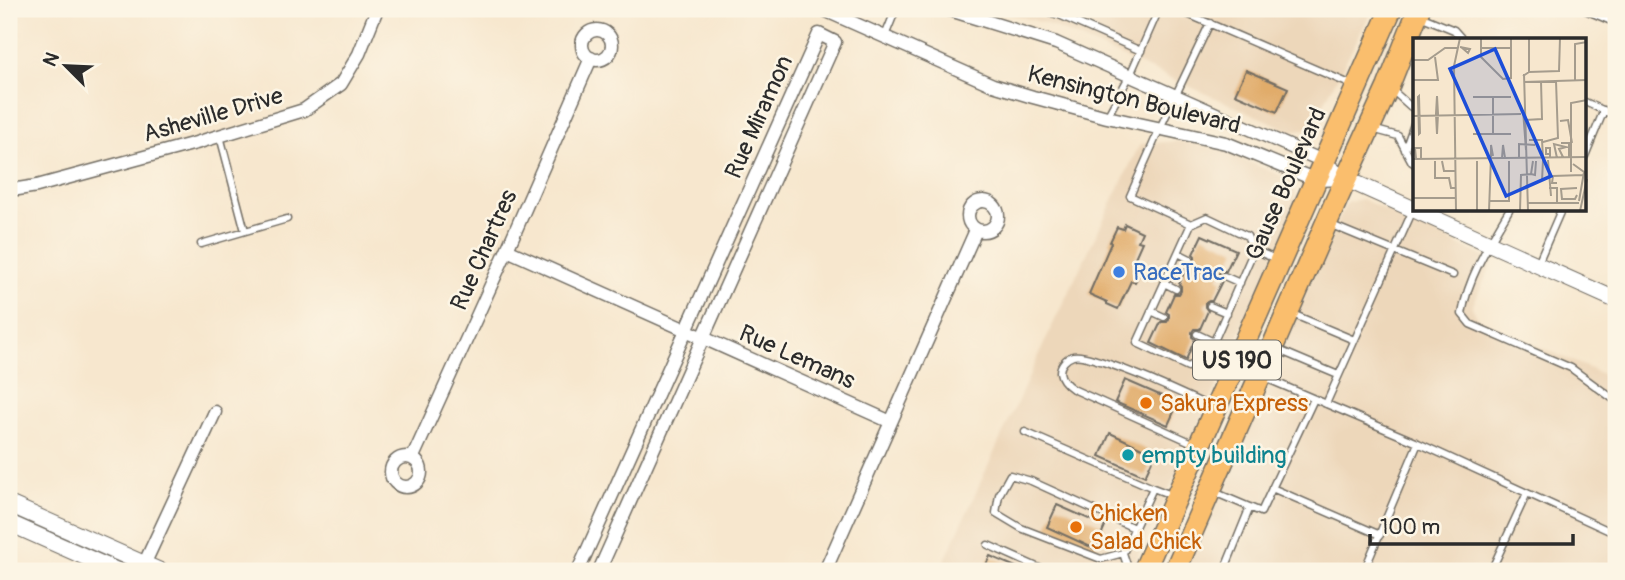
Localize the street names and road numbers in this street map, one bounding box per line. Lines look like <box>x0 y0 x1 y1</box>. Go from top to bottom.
street label: Rue Miramon <box>719 51 799 183</box>
street label: Kensington Boulevard <box>1025 60 1243 140</box>
street label: Asheville Drive <box>140 81 286 149</box>
street label: Gause Boulevard <box>1239 103 1333 265</box>
street label: Rue Chartres <box>444 185 524 315</box>
street label: Rue Lemans <box>735 319 860 396</box>
road number: US 190 <box>1193 340 1281 380</box>

